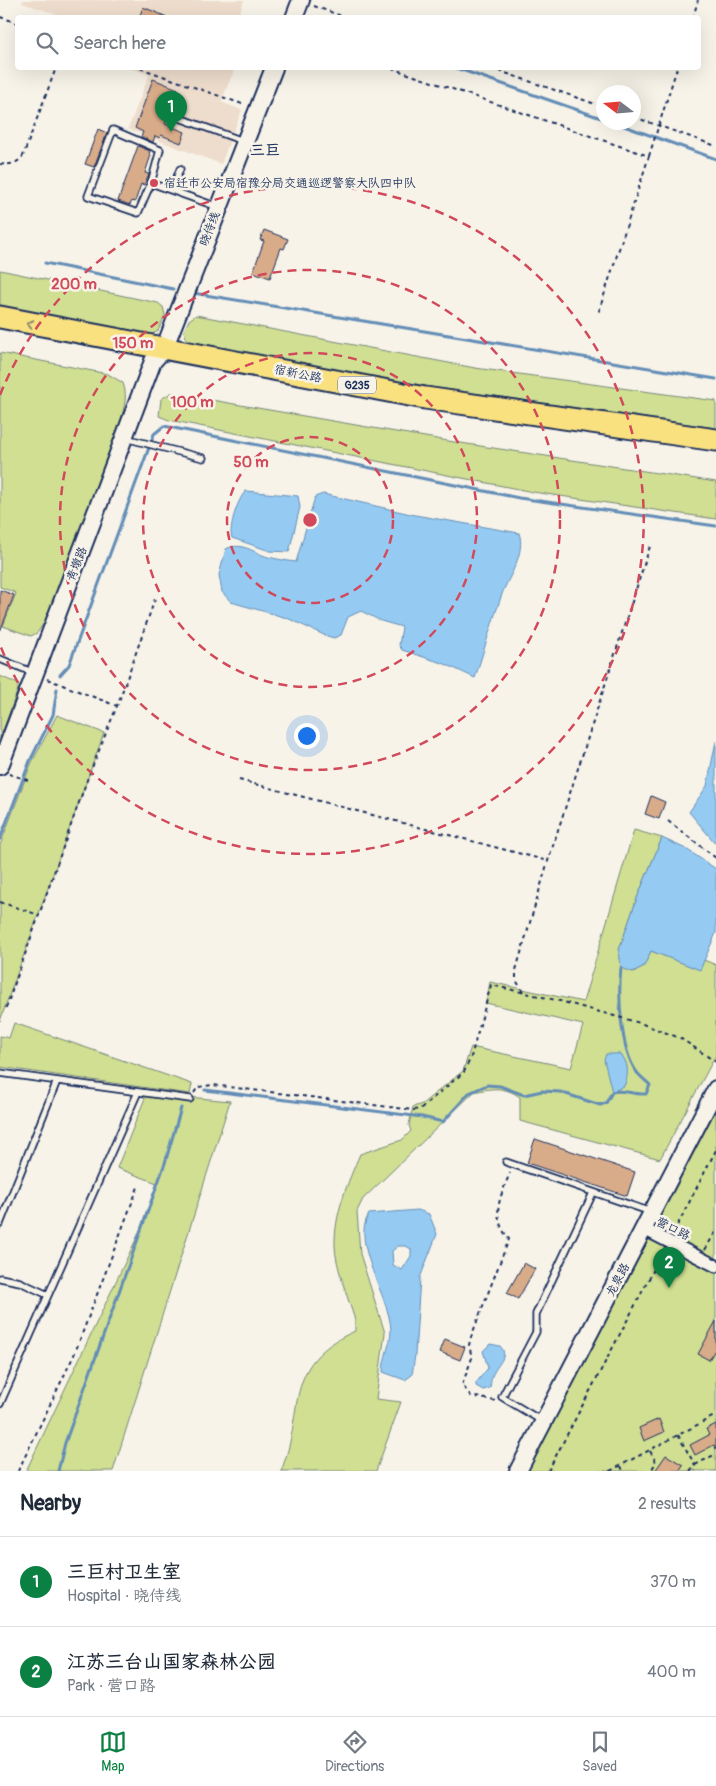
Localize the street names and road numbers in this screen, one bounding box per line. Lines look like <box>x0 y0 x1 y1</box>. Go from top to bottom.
street label: 晓侍线 <box>197 210 223 248</box>
street label: 宿新公路 <box>273 362 323 386</box>
road number: G235 <box>338 376 376 394</box>
street label: 青墩路 <box>64 545 90 583</box>
street label: 营口路 <box>654 1214 692 1244</box>
street label: 龙泉路 <box>603 1261 633 1299</box>

